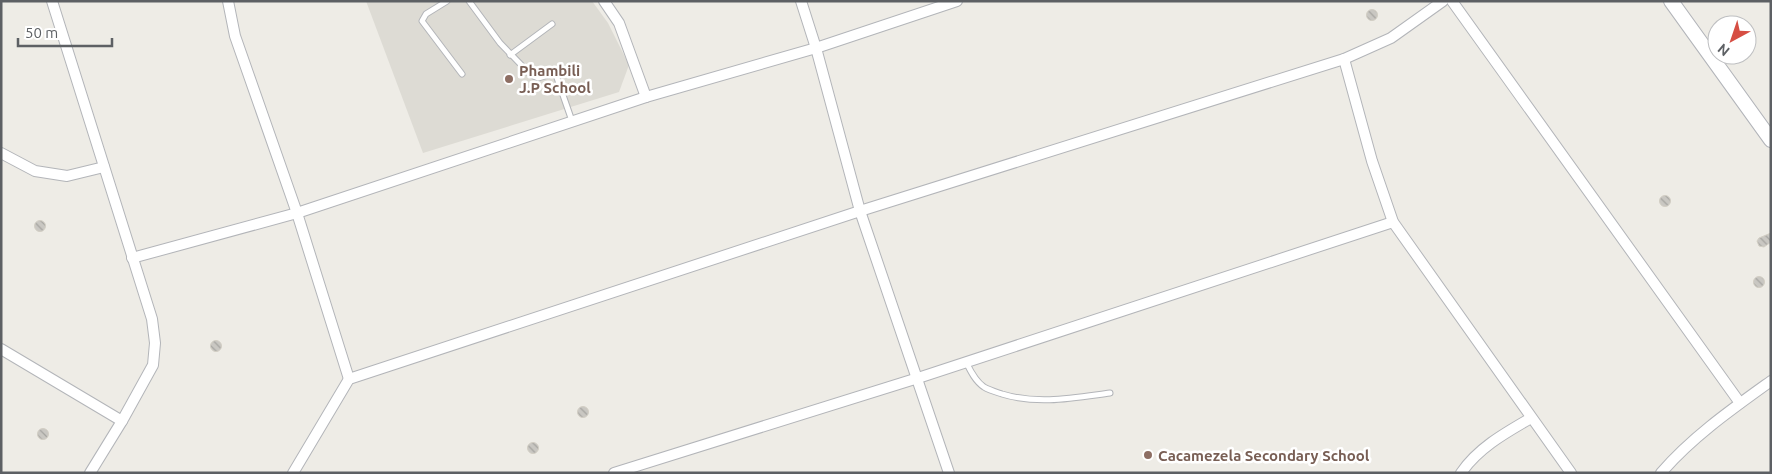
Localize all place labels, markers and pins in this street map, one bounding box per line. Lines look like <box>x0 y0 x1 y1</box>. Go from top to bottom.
place label: Phambili J.P School <box>519 62 591 96</box>
marker: Phambili J.P School <box>503 73 515 85</box>
place label: Cacamezela Secondary School <box>1158 447 1370 464</box>
marker: Cacamezela Secondary School <box>1142 449 1154 461</box>

